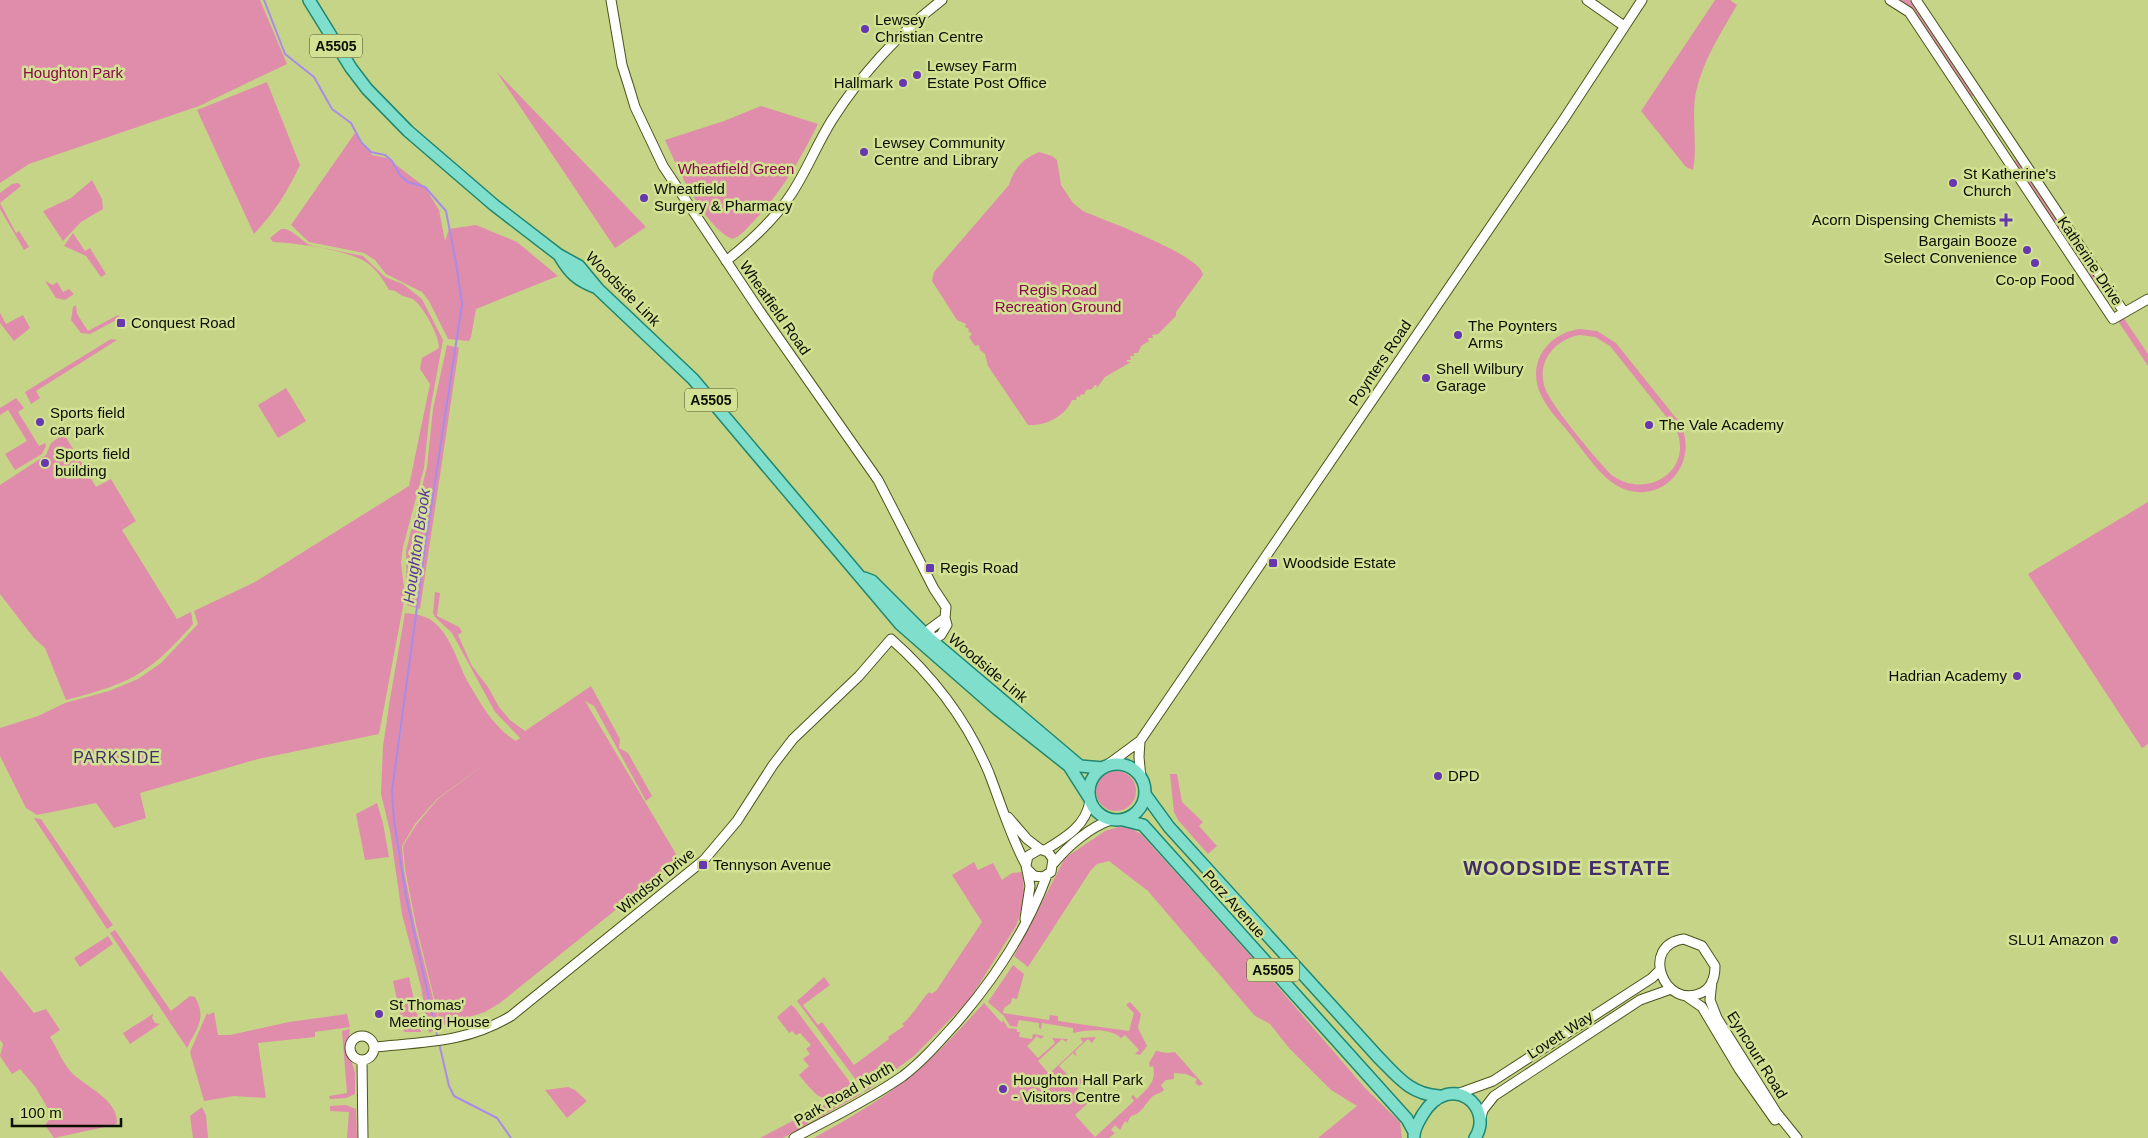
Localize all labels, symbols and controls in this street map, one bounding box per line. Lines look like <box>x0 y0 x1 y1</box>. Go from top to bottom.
place label: Lewsey Christian Centre <box>875 11 983 45</box>
marker: Lewsey Christian Centre <box>859 23 871 35</box>
road number: A5505 <box>310 34 362 58</box>
place label: Lewsey Farm Estate Post Office <box>927 57 1047 91</box>
park label: Houghton Park <box>23 64 124 81</box>
marker: Lewsey Farm Estate Post Office <box>911 69 923 81</box>
place label: Hallmark <box>834 74 893 91</box>
marker: Hallmark <box>897 77 909 89</box>
place label: Lewsey Community Centre and Library <box>874 134 1005 168</box>
marker: Lewsey Community Centre and Library <box>858 146 870 158</box>
park label: Wheatfield Green <box>678 160 794 177</box>
place label: St Katherine's Church <box>1963 165 2056 199</box>
marker: St Katherine's Church <box>1947 177 1959 189</box>
place label: Wheatfield Surgery & Pharmacy <box>654 180 793 214</box>
marker: Wheatfield Surgery & Pharmacy <box>638 192 650 204</box>
place label: Acorn Dispensing Chemists <box>1812 211 1996 228</box>
street label: Katherine Drive <box>2054 213 2126 308</box>
marker: Acorn Dispensing Chemists <box>2000 214 2012 226</box>
place label: Bargain Booze Select Convenience <box>1884 232 2017 266</box>
marker: Bargain Booze Select Convenience <box>2021 244 2033 256</box>
street label: Woodside Link <box>583 248 664 330</box>
street label: Wheatfield Road <box>737 257 814 358</box>
marker: Co-op Food <box>2029 257 2041 269</box>
place label: Co-op Food <box>1995 271 2075 288</box>
park label: Regis Road Recreation Ground <box>995 281 1121 315</box>
place label: Conquest Road <box>131 314 235 331</box>
marker: Conquest Road <box>115 317 127 329</box>
street label: Poynters Road <box>1345 317 1414 409</box>
place label: The Poynters Arms <box>1468 317 1557 351</box>
marker: The Poynters Arms <box>1452 329 1464 341</box>
place label: Shell Wilbury Garage <box>1436 360 1524 394</box>
marker: Shell Wilbury Garage <box>1420 372 1432 384</box>
road number: A5505 <box>685 388 737 412</box>
place label: Sports field car park <box>50 404 125 438</box>
marker: Sports field car park <box>34 416 46 428</box>
place label: The Vale Academy <box>1659 416 1784 433</box>
marker: The Vale Academy <box>1643 419 1655 431</box>
place label: Sports field building <box>55 445 130 479</box>
marker: Sports field building <box>39 457 51 469</box>
water label: Houghton Brook <box>400 487 433 605</box>
place label: Woodside Estate <box>1283 554 1396 571</box>
marker: Woodside Estate <box>1267 557 1279 569</box>
place label: Regis Road <box>940 559 1018 576</box>
marker: Regis Road <box>924 562 936 574</box>
street label: Woodside Link <box>945 630 1032 706</box>
place label: Hadrian Academy <box>1889 667 2007 684</box>
marker: Hadrian Academy <box>2011 670 2023 682</box>
district label: PARKSIDE <box>73 749 161 766</box>
place label: DPD <box>1448 767 1480 784</box>
marker: DPD <box>1432 770 1444 782</box>
street label: Windsor Drive <box>614 844 698 917</box>
place label: Tennyson Avenue <box>713 856 831 873</box>
district label: WOODSIDE ESTATE <box>1463 857 1671 879</box>
marker: Tennyson Avenue <box>697 859 709 871</box>
street label: Porz Avenue <box>1200 866 1269 941</box>
place label: SLU1 Amazon <box>2008 931 2104 948</box>
marker: SLU1 Amazon <box>2108 934 2120 946</box>
road number: A5505 <box>1247 958 1299 982</box>
place label: St Thomas' Meeting House <box>389 996 490 1030</box>
street label: Lovett Way <box>1524 1007 1596 1062</box>
marker: St Thomas' Meeting House <box>373 1008 385 1020</box>
street label: Eyncourt Road <box>1724 1008 1791 1101</box>
street label: Park Road North <box>791 1058 896 1129</box>
place label: Houghton Hall Park - Visitors Centre <box>1013 1071 1144 1105</box>
marker: Houghton Hall Park - Visitors Centre <box>997 1083 1009 1095</box>
scale bar <box>12 1096 121 1128</box>
text: 100 m <box>20 1104 62 1121</box>

